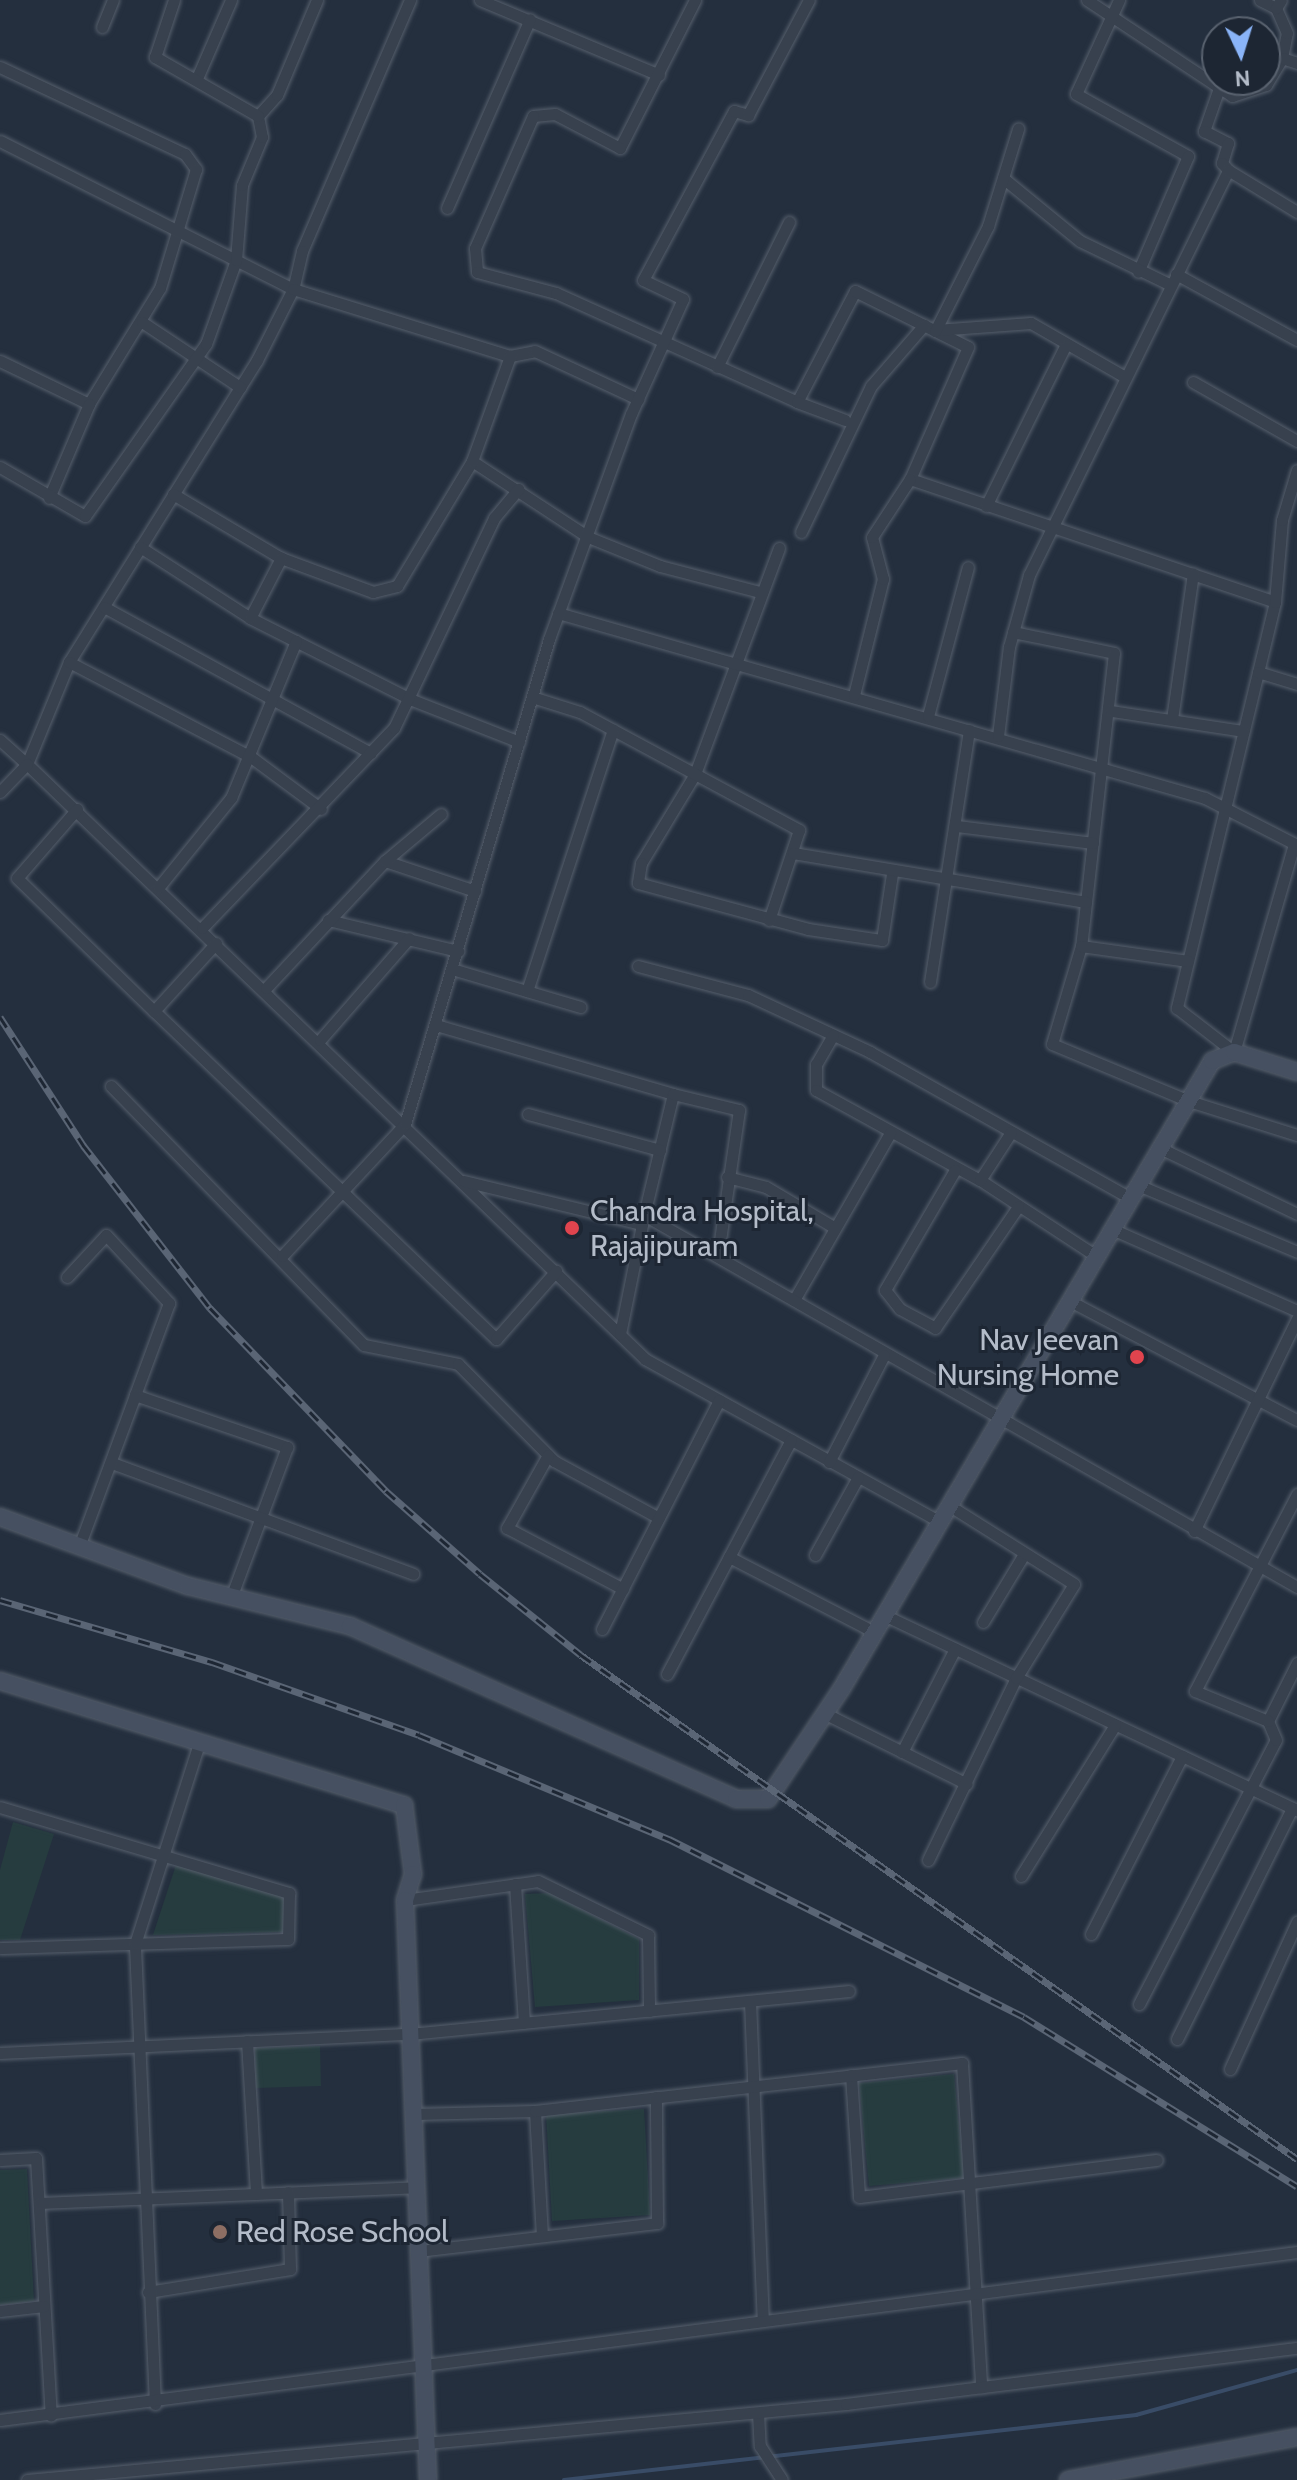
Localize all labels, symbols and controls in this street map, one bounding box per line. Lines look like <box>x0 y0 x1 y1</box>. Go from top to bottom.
north arrow <box>1201 16 1281 96</box>
text: N <box>1234 64 1251 92</box>
place label: Chandra Hospital, Rajajipuram <box>590 1193 814 1264</box>
marker: Chandra Hospital, Rajajipuram <box>561 1217 583 1239</box>
place label: Nav Jeevan Nursing Home <box>937 1322 1119 1392</box>
marker: Nav Jeevan Nursing Home <box>1126 1346 1148 1368</box>
place label: Red Rose School <box>236 2214 448 2250</box>
marker: Red Rose School <box>211 2223 229 2241</box>

